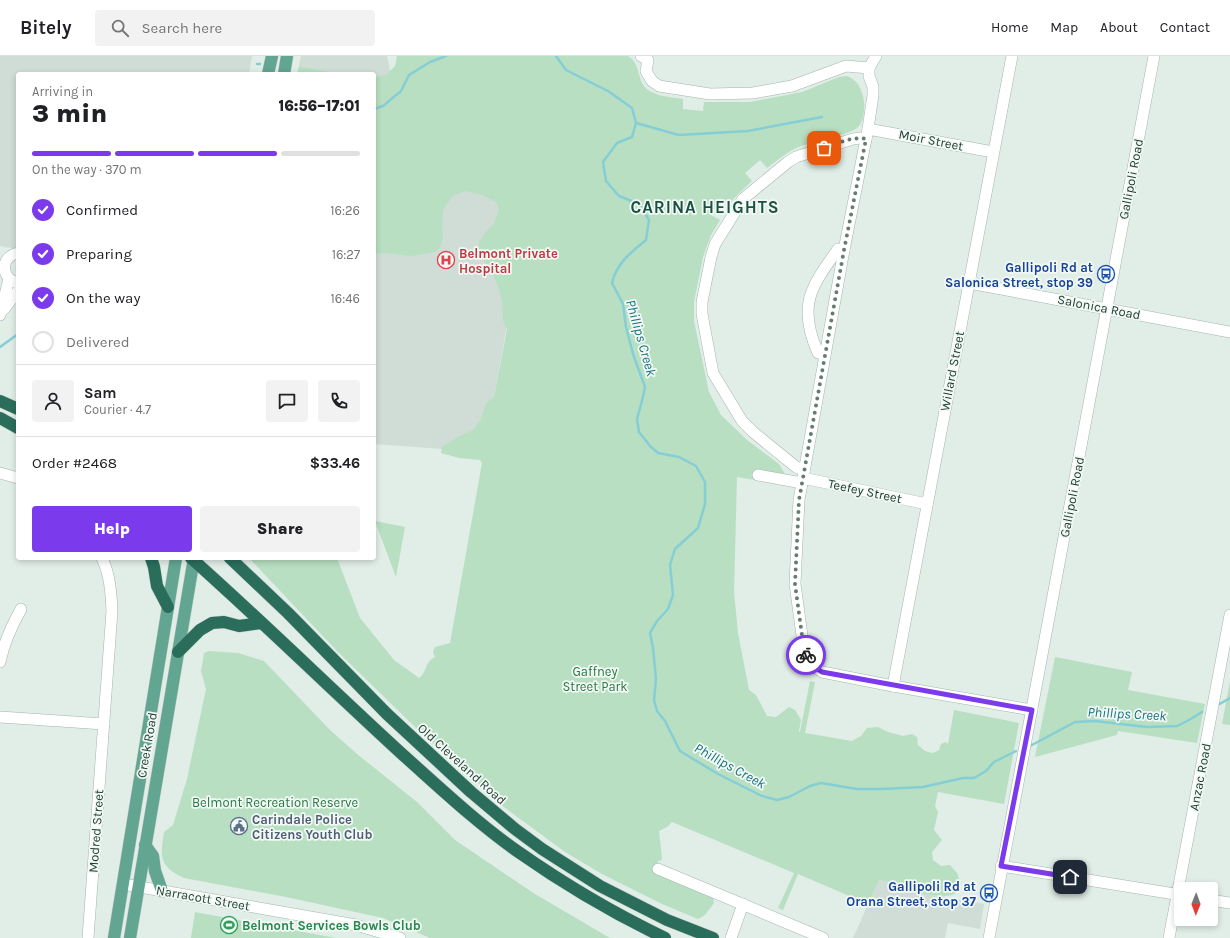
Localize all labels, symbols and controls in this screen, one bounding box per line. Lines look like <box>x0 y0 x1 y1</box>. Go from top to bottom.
search box <box>95 10 375 46</box>
text: Bitely <box>20 17 71 39</box>
icon: search <box>109 17 131 39</box>
text: Search here <box>141 19 222 37</box>
text: Home <box>991 19 1028 36</box>
text: Map <box>1050 19 1078 36</box>
text: About <box>1100 19 1138 36</box>
text: Contact <box>1160 19 1210 36</box>
text: Arriving in <box>32 84 93 99</box>
text: 16:56–17:01 <box>278 97 360 115</box>
text: 3 min <box>32 98 107 129</box>
street label: Moir Street <box>897 126 965 154</box>
pin <box>807 131 841 165</box>
icon: bag <box>813 137 835 159</box>
street label: Gallipoli Road <box>1116 137 1146 221</box>
text: On the way · 370 m <box>32 162 142 177</box>
district label: CARINA HEIGHTS <box>630 197 780 217</box>
icon: check <box>32 199 54 221</box>
text: Confirmed <box>66 201 138 219</box>
text: 16:26 <box>330 203 360 218</box>
icon: check <box>32 243 54 265</box>
text: Preparing <box>66 245 132 263</box>
place label: Belmont Private Hospital <box>459 246 558 276</box>
text: 16:27 <box>332 247 360 262</box>
hospital icon: Belmont Private Hospital <box>436 250 456 270</box>
place label: Gallipoli Rd at Salonica Street, stop 39 <box>945 260 1093 290</box>
bus stop icon: Gallipoli Rd at Salonica Street, stop 39 <box>1096 264 1116 284</box>
icon: check <box>32 287 54 309</box>
text: On the way <box>66 289 140 307</box>
text: 16:46 <box>331 291 360 306</box>
street label: Salonica Road <box>1056 292 1142 322</box>
water label: Phillips Creek <box>622 298 660 379</box>
street label: Willard Street <box>937 330 967 412</box>
text: Delivered <box>66 333 130 351</box>
button: person <box>32 380 74 422</box>
button: chat <box>266 380 308 422</box>
button: phone <box>318 380 360 422</box>
text: Sam <box>84 384 117 402</box>
text: Courier · 4.7 <box>84 402 151 417</box>
text: Order #2468 <box>32 454 117 472</box>
text: $33.46 <box>310 454 360 472</box>
street label: Gallipoli Road <box>1057 455 1087 539</box>
street label: Teefey Street <box>827 476 903 506</box>
button: Help <box>32 506 192 552</box>
button: Share <box>200 506 360 552</box>
courier <box>786 635 826 675</box>
icon: bike <box>795 644 817 666</box>
park label: Gaffney Street Park <box>562 664 628 694</box>
water label: Phillips Creek <box>1087 703 1168 725</box>
street label: Creek Road <box>134 711 160 779</box>
street label: Old Cleveland Road <box>415 720 509 808</box>
water label: Phillips Creek <box>691 739 769 793</box>
street label: Anzac Road <box>1186 742 1214 812</box>
street label: Modred Street <box>86 789 106 873</box>
park label: Belmont Recreation Reserve <box>192 795 358 810</box>
place label: Carindale Police Citizens Youth Club <box>252 812 372 842</box>
public building icon: Carindale Police Citizens Youth Club <box>229 816 249 836</box>
pin <box>1053 860 1087 894</box>
icon: home <box>1059 866 1081 888</box>
place label: Gallipoli Rd at Orana Street, stop 37 <box>846 879 977 909</box>
street label: Narracott Street <box>155 882 251 914</box>
north arrow <box>1174 882 1218 926</box>
map controls <box>1174 882 1218 926</box>
bus stop icon: Gallipoli Rd at Orana Street, stop 37 <box>979 883 999 903</box>
sports icon: Belmont Services Bowls Club <box>219 915 239 935</box>
place label: Belmont Services Bowls Club <box>242 918 421 933</box>

